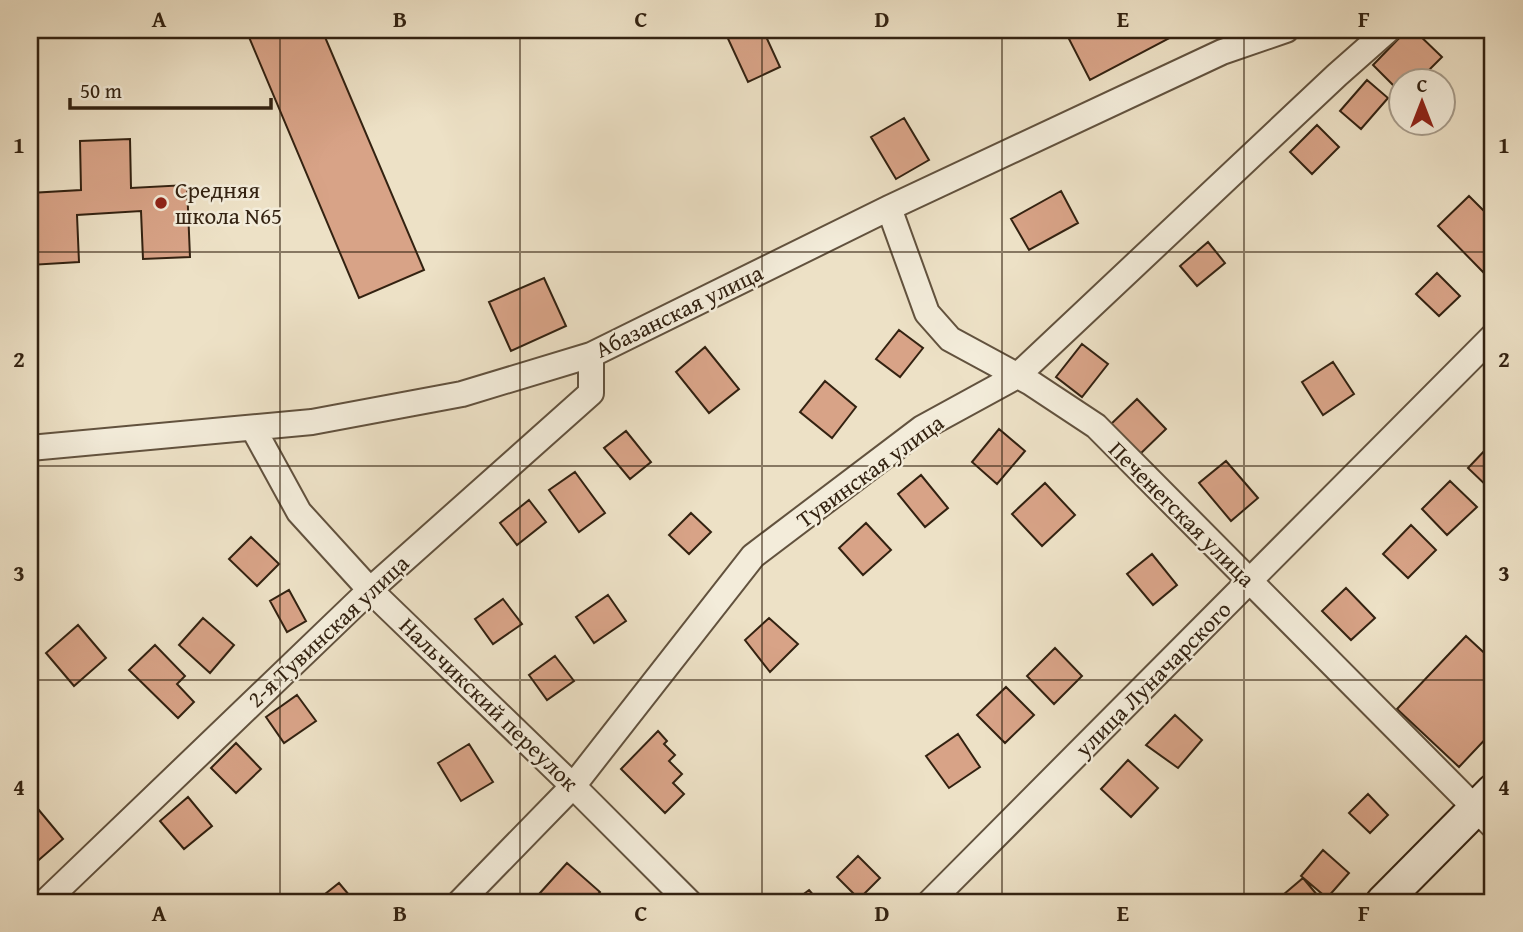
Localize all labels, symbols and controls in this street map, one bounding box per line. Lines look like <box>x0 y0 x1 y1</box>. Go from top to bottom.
text: A <box>152 2 167 35</box>
text: B <box>393 2 407 35</box>
text: C <box>634 2 648 35</box>
text: D <box>875 2 890 35</box>
text: E <box>1117 2 1129 35</box>
text: F <box>1358 2 1370 35</box>
scale bar <box>70 66 271 110</box>
north arrow <box>1386 66 1456 136</box>
text: С <box>1417 71 1428 99</box>
text: 50 m <box>80 75 122 106</box>
text: 1 <box>13 128 25 161</box>
text: 1 <box>1498 128 1510 161</box>
place label: Средняя школа N65 <box>175 173 282 232</box>
marker: Средняя школа N65 <box>153 195 169 211</box>
street label: Абазанская улица <box>589 256 768 365</box>
text: 2 <box>13 342 25 375</box>
text: 2 <box>1498 342 1510 375</box>
street label: Тувинская улица <box>789 406 950 535</box>
street label: Печенегская улица <box>1102 433 1263 594</box>
street label: 2-я Тувинская улица <box>239 547 416 714</box>
text: 3 <box>13 556 25 589</box>
text: 3 <box>1498 556 1510 589</box>
street label: улица Луначарского <box>1066 593 1238 765</box>
street label: Нальчикский переулок <box>392 609 586 798</box>
text: 4 <box>13 770 25 803</box>
text: 4 <box>1498 770 1510 803</box>
text: A <box>152 896 167 929</box>
text: B <box>393 896 407 929</box>
text: C <box>634 896 648 929</box>
text: D <box>875 896 890 929</box>
text: E <box>1117 896 1129 929</box>
text: F <box>1358 896 1370 929</box>

